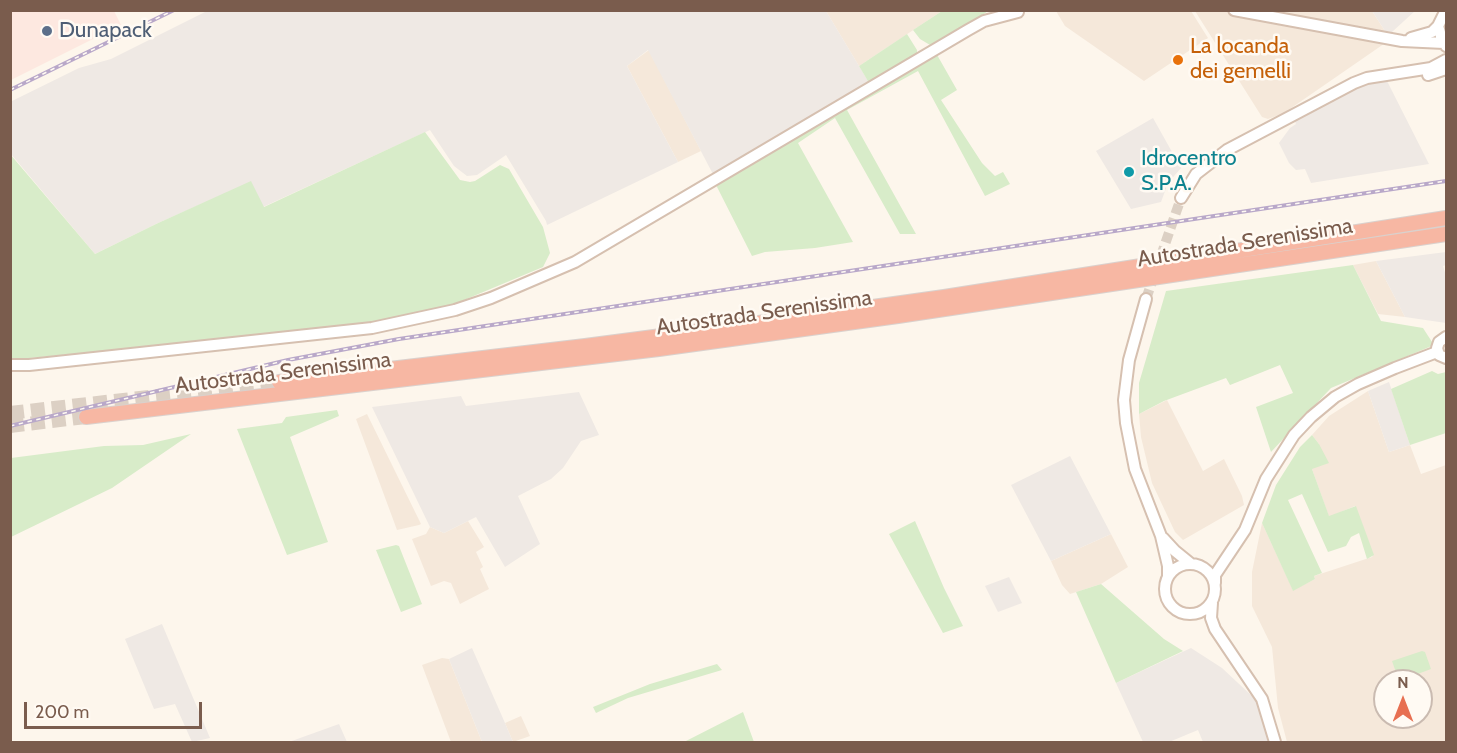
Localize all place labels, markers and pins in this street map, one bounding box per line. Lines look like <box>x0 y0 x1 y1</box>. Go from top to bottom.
place label: Dunapack <box>59 18 152 44</box>
marker: Dunapack <box>40 24 54 38</box>
place label: La locanda dei gemelli <box>1190 34 1291 86</box>
marker: La locanda dei gemelli <box>1171 53 1185 67</box>
place label: Idrocentro S.P.A. <box>1141 146 1237 198</box>
marker: Idrocentro S.P.A. <box>1122 165 1136 179</box>

